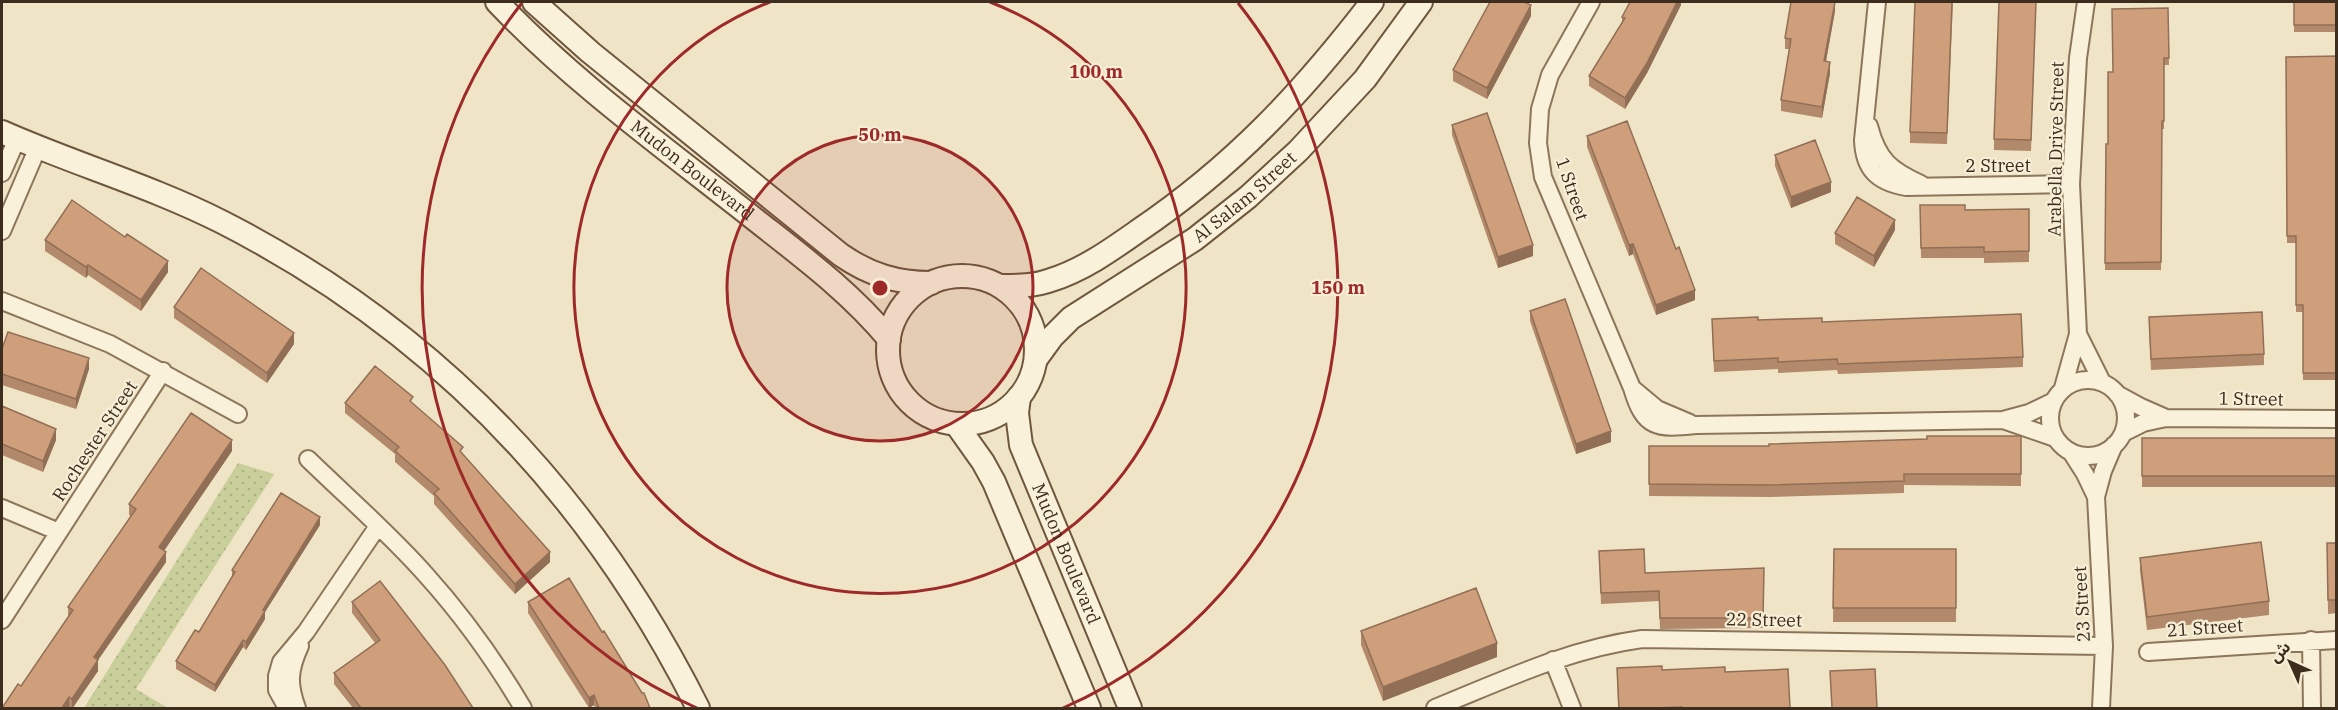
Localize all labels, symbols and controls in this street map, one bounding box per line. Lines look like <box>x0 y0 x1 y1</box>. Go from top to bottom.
text: 100 m <box>1069 60 1124 83</box>
street label: Arabella Drive Street <box>2042 61 2069 237</box>
street label: Mudon Boulevard <box>626 115 759 225</box>
text: 50 m <box>858 123 902 146</box>
street label: Al Salam Street <box>1188 146 1301 247</box>
street label: 1 Street <box>1551 154 1594 224</box>
street label: 2 Street <box>1965 154 2031 177</box>
text: 150 m <box>1311 276 1366 299</box>
centre of rings <box>870 278 890 298</box>
street label: Rochester Street <box>47 376 142 506</box>
street label: 1 Street <box>2218 386 2284 411</box>
street label: Mudon Boulevard <box>1027 480 1106 627</box>
street label: 23 Street <box>2068 565 2095 643</box>
street label: 22 Street <box>1726 607 1802 632</box>
street label: 21 Street <box>2166 613 2244 642</box>
north arrow <box>2260 632 2320 692</box>
text: ش <box>2265 637 2294 666</box>

